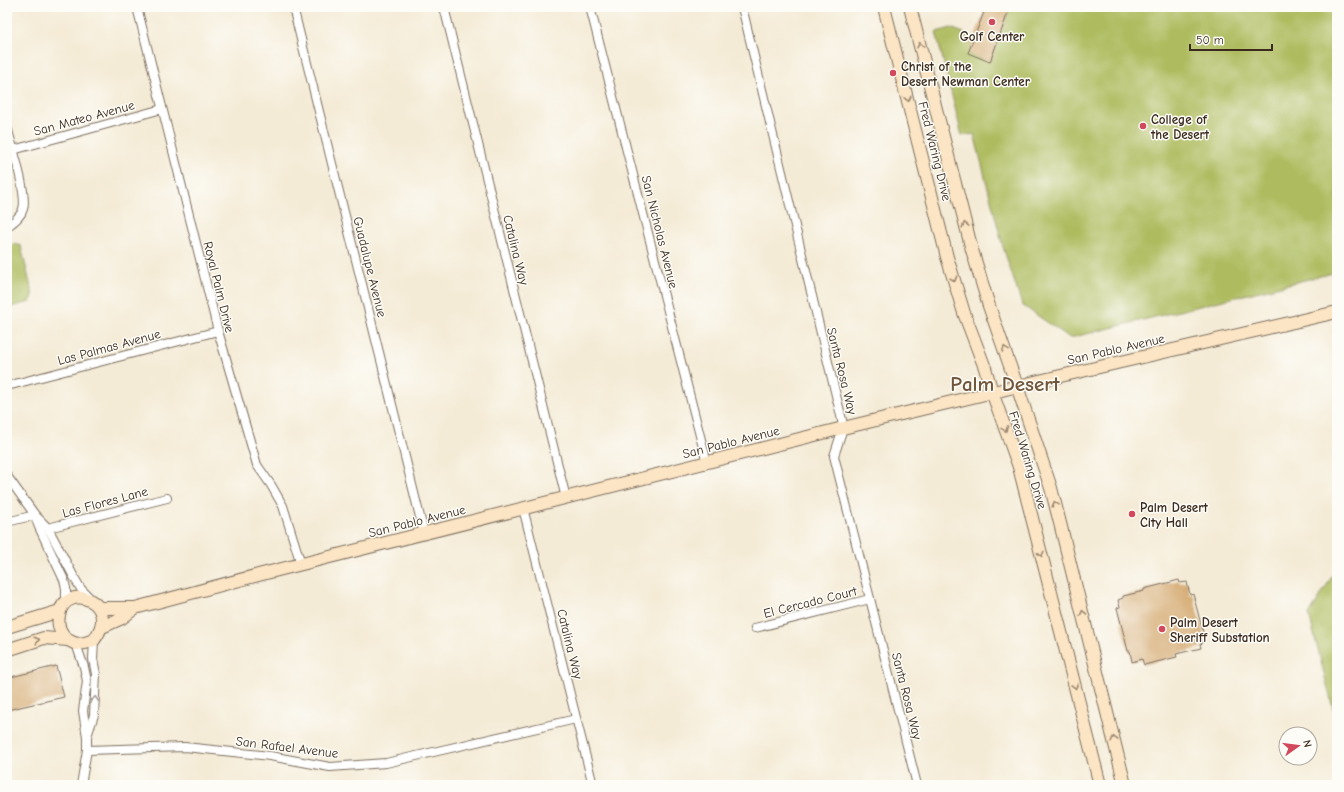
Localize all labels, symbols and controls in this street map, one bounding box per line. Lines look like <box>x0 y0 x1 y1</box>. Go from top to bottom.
marker: Golf Center <box>987 17 997 27</box>
scale bar <box>1190 26 1272 52</box>
place label: Golf Center <box>960 29 1025 44</box>
text: 50 m <box>1196 33 1224 47</box>
one-way arrow <box>916 42 925 49</box>
place label: Christ of the Desert Newman Center <box>901 59 1031 89</box>
marker: Christ of the Desert Newman Center <box>888 68 898 78</box>
one-way arrow <box>903 96 911 102</box>
street label: San Mateo Avenue <box>32 97 136 139</box>
street label: Fred Waring Drive <box>915 100 955 203</box>
place label: College of the Desert <box>1150 112 1210 142</box>
marker: College of the Desert <box>1138 121 1148 131</box>
street label: San Nicholas Avenue <box>639 174 681 291</box>
street label: Catalina Way <box>500 213 532 287</box>
street label: Guadalupe Avenue <box>350 215 390 319</box>
one-way arrow <box>962 222 970 229</box>
street label: Royal Palm Drive <box>200 240 238 335</box>
one-way arrow <box>949 276 958 283</box>
street label: Las Palmas Avenue <box>56 326 163 368</box>
street label: Santa Rosa Way <box>824 326 860 416</box>
street label: San Pablo Avenue <box>1066 330 1167 367</box>
one-way arrow <box>1001 346 1009 353</box>
district label: Palm Desert <box>950 372 1061 396</box>
street label: Fred Waring Drive <box>1006 409 1050 511</box>
street label: San Pablo Avenue <box>681 423 782 461</box>
one-way arrow <box>1001 426 1009 433</box>
street label: Las Flores Lane <box>61 483 150 521</box>
one-way arrow <box>1051 500 1060 507</box>
place label: Palm Desert City Hall <box>1140 500 1208 530</box>
street label: San Pablo Avenue <box>367 502 468 540</box>
marker: Palm Desert City Hall <box>1127 509 1137 519</box>
one-way arrow <box>1036 550 1045 557</box>
street label: El Cercado Court <box>762 583 860 621</box>
street label: Catalina Way <box>554 607 586 681</box>
one-way arrow <box>1079 610 1088 617</box>
place label: Palm Desert Sheriff Substation <box>1170 615 1270 645</box>
marker: Palm Desert Sheriff Substation <box>1157 624 1167 634</box>
one-way arrow <box>33 637 40 645</box>
street label: Santa Rosa Way <box>889 651 925 741</box>
one-way arrow <box>1070 683 1078 689</box>
one-way arrow <box>91 696 99 702</box>
north arrow <box>1278 726 1318 766</box>
street label: San Rafael Avenue <box>235 733 340 761</box>
one-way arrow <box>1110 736 1118 743</box>
text: N <box>1300 739 1314 749</box>

